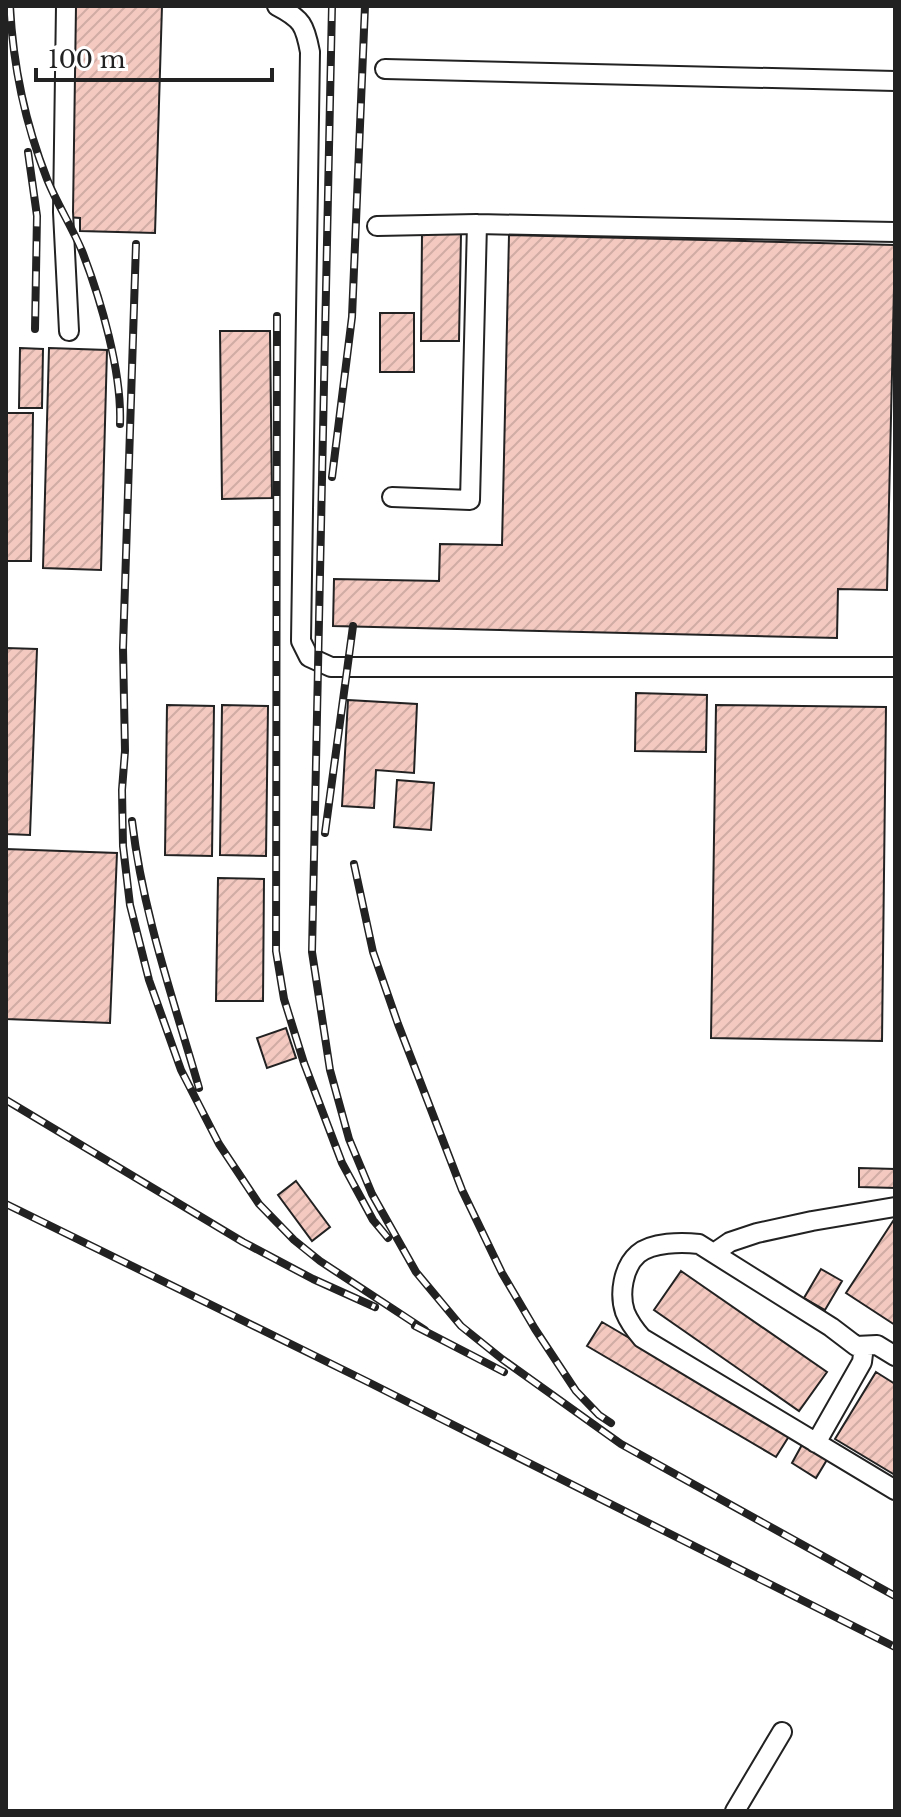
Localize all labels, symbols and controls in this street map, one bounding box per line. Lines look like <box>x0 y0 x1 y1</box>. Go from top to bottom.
scale bar <box>36 32 272 82</box>
text: 100 m <box>48 45 126 74</box>

